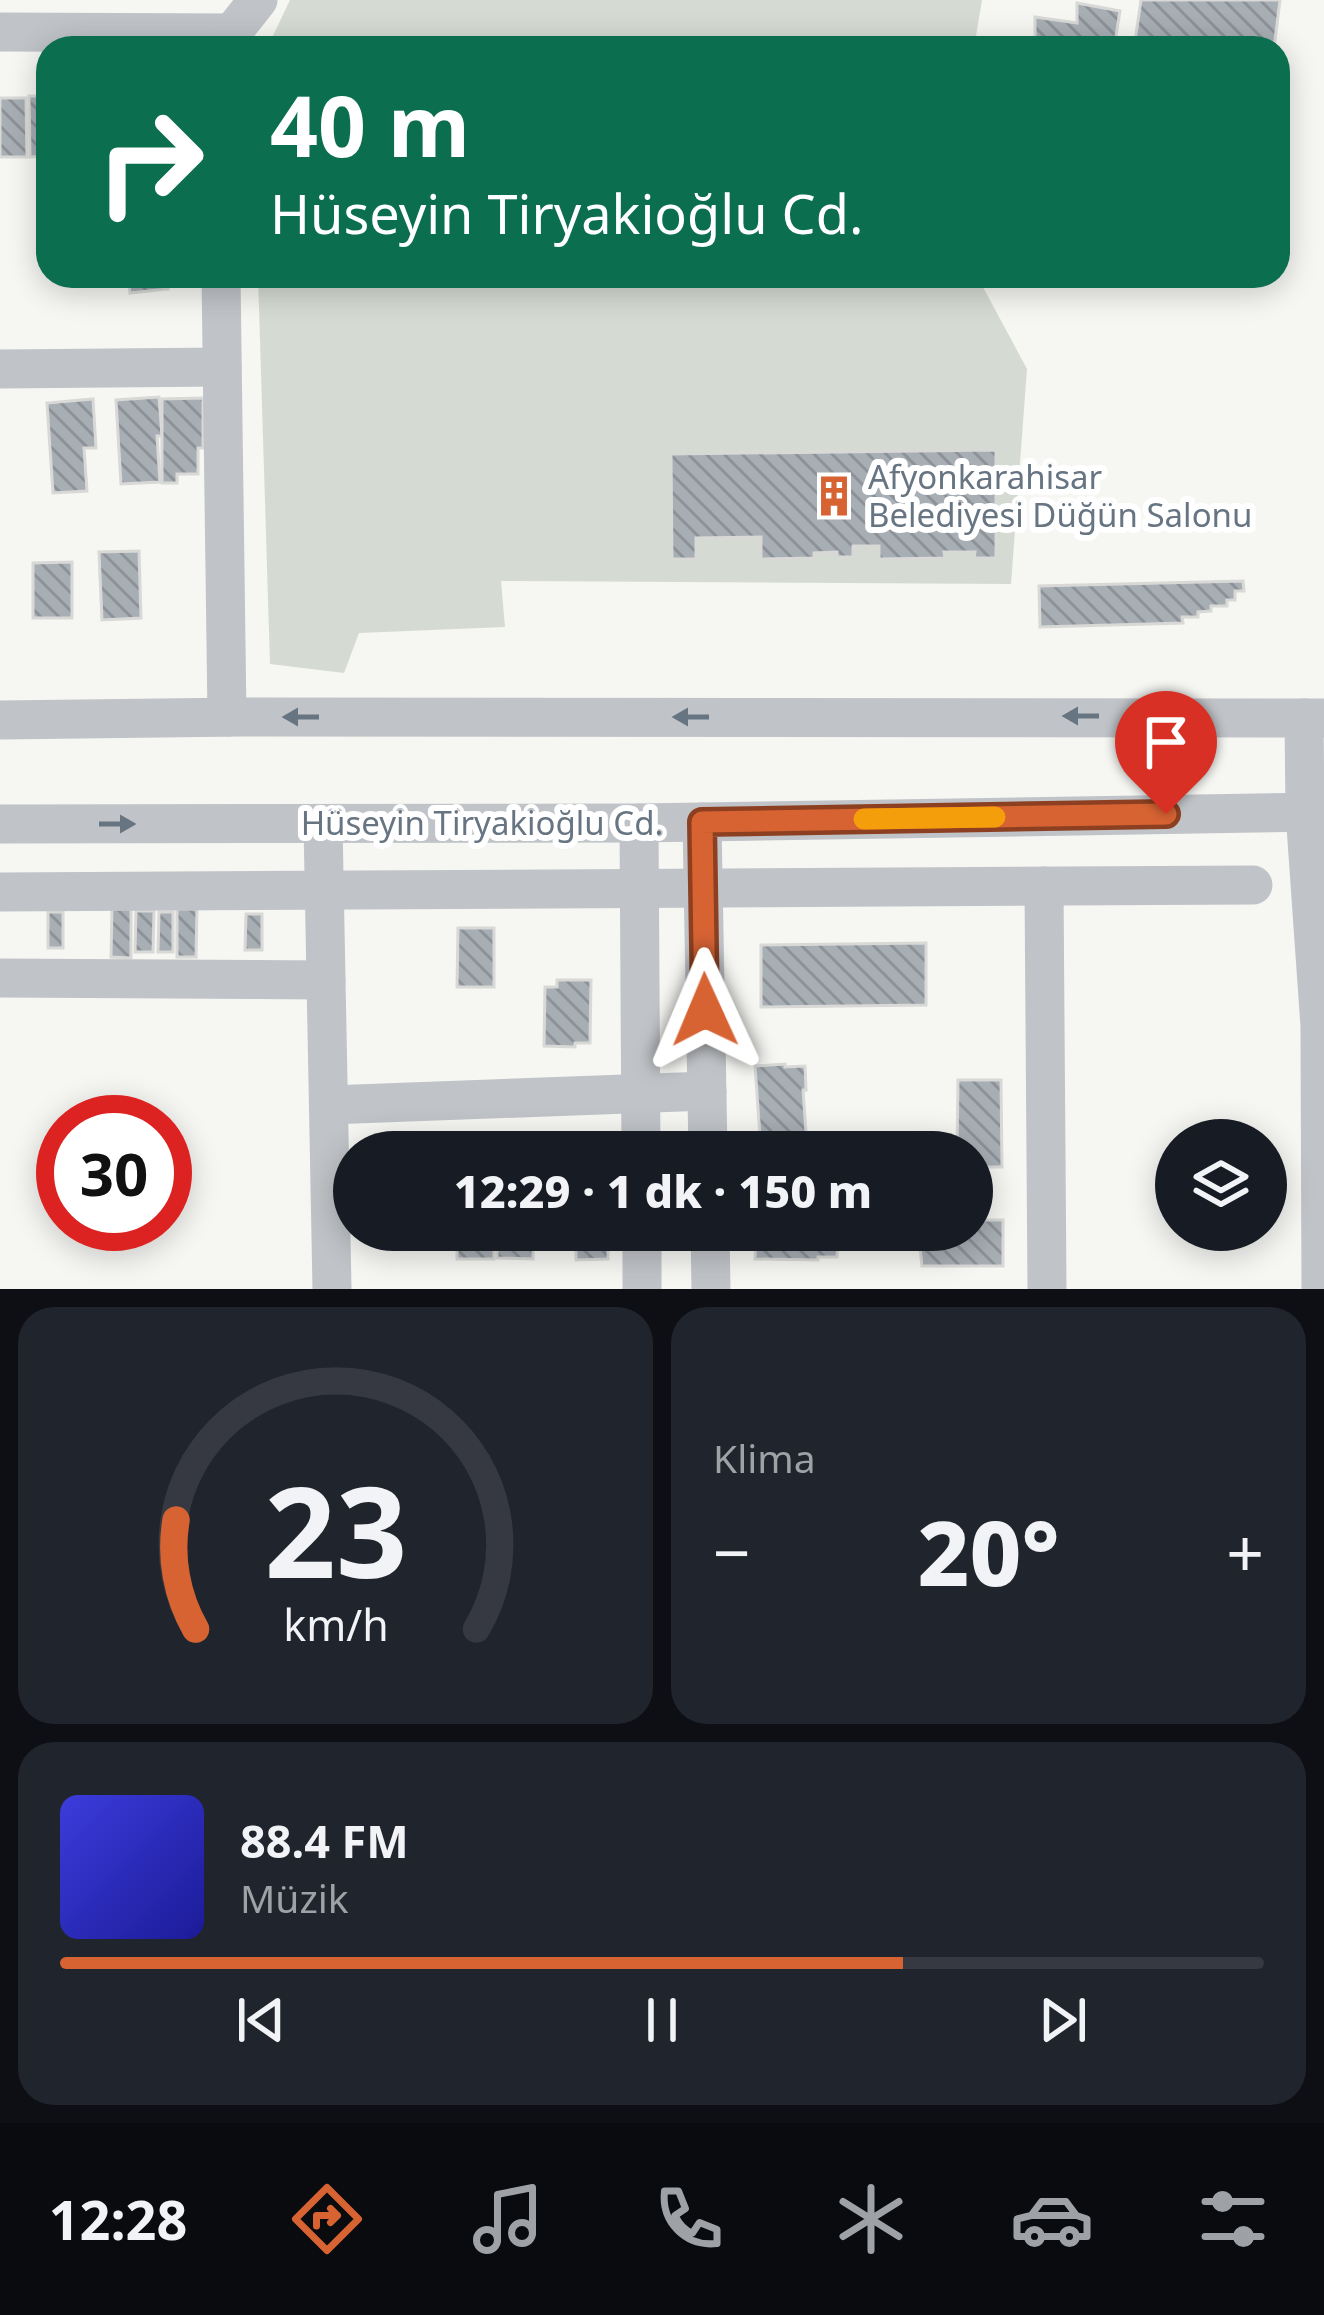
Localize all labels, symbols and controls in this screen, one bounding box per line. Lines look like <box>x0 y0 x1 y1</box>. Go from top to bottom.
text: 40 m <box>270 67 470 182</box>
icon: right <box>72 84 228 240</box>
text: Hüseyin Tiryakioğlu Cd. <box>270 176 863 250</box>
place label: Afyonkarahisar Belediyesi Düğün Salonu <box>868 454 1252 537</box>
building icon: Afyonkarahisar Belediyesi Düğün Salonu <box>811 473 857 519</box>
pin <box>1115 691 1217 814</box>
one-way arrow <box>1061 706 1099 726</box>
one-way arrow <box>281 707 319 727</box>
one-way arrow <box>671 707 709 727</box>
icon: arrive <box>1133 709 1199 775</box>
street label: Hüseyin Tiryakioğlu Cd. <box>301 800 663 845</box>
one-way arrow <box>99 814 137 834</box>
position arrow <box>642 947 768 1073</box>
speed limit sign: 30 <box>36 1095 192 1251</box>
map controls <box>1155 1119 1287 1251</box>
button: layers <box>1155 1119 1287 1251</box>
text: 12:29 · 1 dk · 150 m <box>454 1160 872 1221</box>
text: Klima <box>713 1431 816 1484</box>
text: 23 <box>264 1445 407 1615</box>
text: 20° <box>917 1490 1060 1612</box>
text: − <box>713 1506 751 1596</box>
text: + <box>1226 1506 1264 1596</box>
text: km/h <box>283 1594 388 1653</box>
text: 88.4 FM <box>240 1810 409 1871</box>
text: Müzik <box>240 1871 349 1924</box>
icon: previous <box>228 1987 294 2053</box>
icon: pause <box>629 1987 695 2053</box>
icon: next <box>1030 1987 1096 2053</box>
icon: directions <box>285 2177 369 2261</box>
icon: music <box>466 2177 550 2261</box>
icon: phone <box>647 2177 731 2261</box>
icon: climate <box>829 2177 913 2261</box>
icon: car <box>1010 2177 1094 2261</box>
icon: filters <box>1191 2177 1275 2261</box>
text: 12:28 <box>49 2182 187 2256</box>

